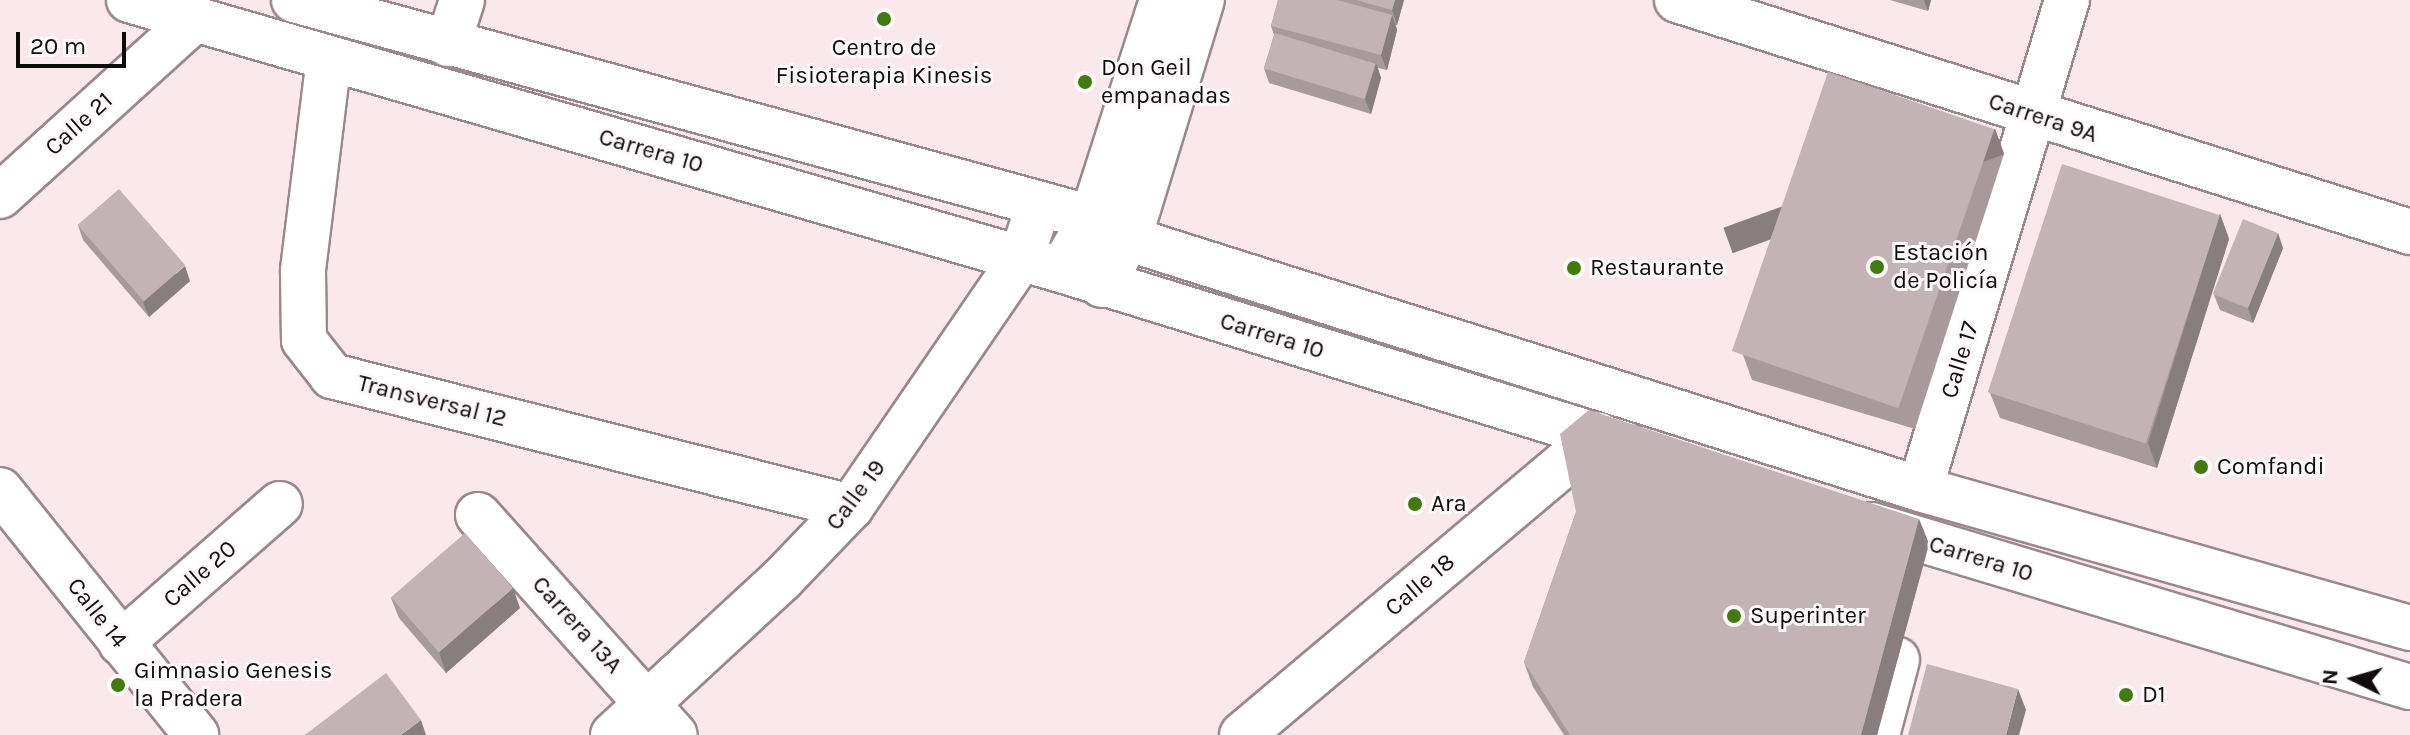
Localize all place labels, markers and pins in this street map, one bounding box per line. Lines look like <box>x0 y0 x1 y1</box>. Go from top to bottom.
marker: Centro de Fisioterapia Kinesis <box>873 8 895 30</box>
place label: Centro de Fisioterapia Kinesis <box>776 34 992 90</box>
place label: Don Geil empanadas <box>1101 54 1231 110</box>
marker: Don Geil empanadas <box>1076 73 1094 91</box>
place label: Estación de Policía <box>1893 239 1998 295</box>
place label: Restaurante <box>1590 254 1724 282</box>
marker: Estación de Policía <box>1868 258 1886 276</box>
marker: Restaurante <box>1565 259 1583 277</box>
place label: Comfandi <box>2217 453 2325 481</box>
marker: Comfandi <box>2192 458 2210 476</box>
place label: Ara <box>1431 490 1467 518</box>
marker: Ara <box>1406 495 1424 513</box>
place label: Superinter <box>1750 602 1866 630</box>
marker: Superinter <box>1725 607 1743 625</box>
place label: Gimnasio Genesis la Pradera <box>134 657 332 713</box>
marker: Gimnasio Genesis la Pradera <box>109 676 127 694</box>
place label: D1 <box>2142 681 2166 709</box>
marker: D1 <box>2117 686 2135 704</box>

